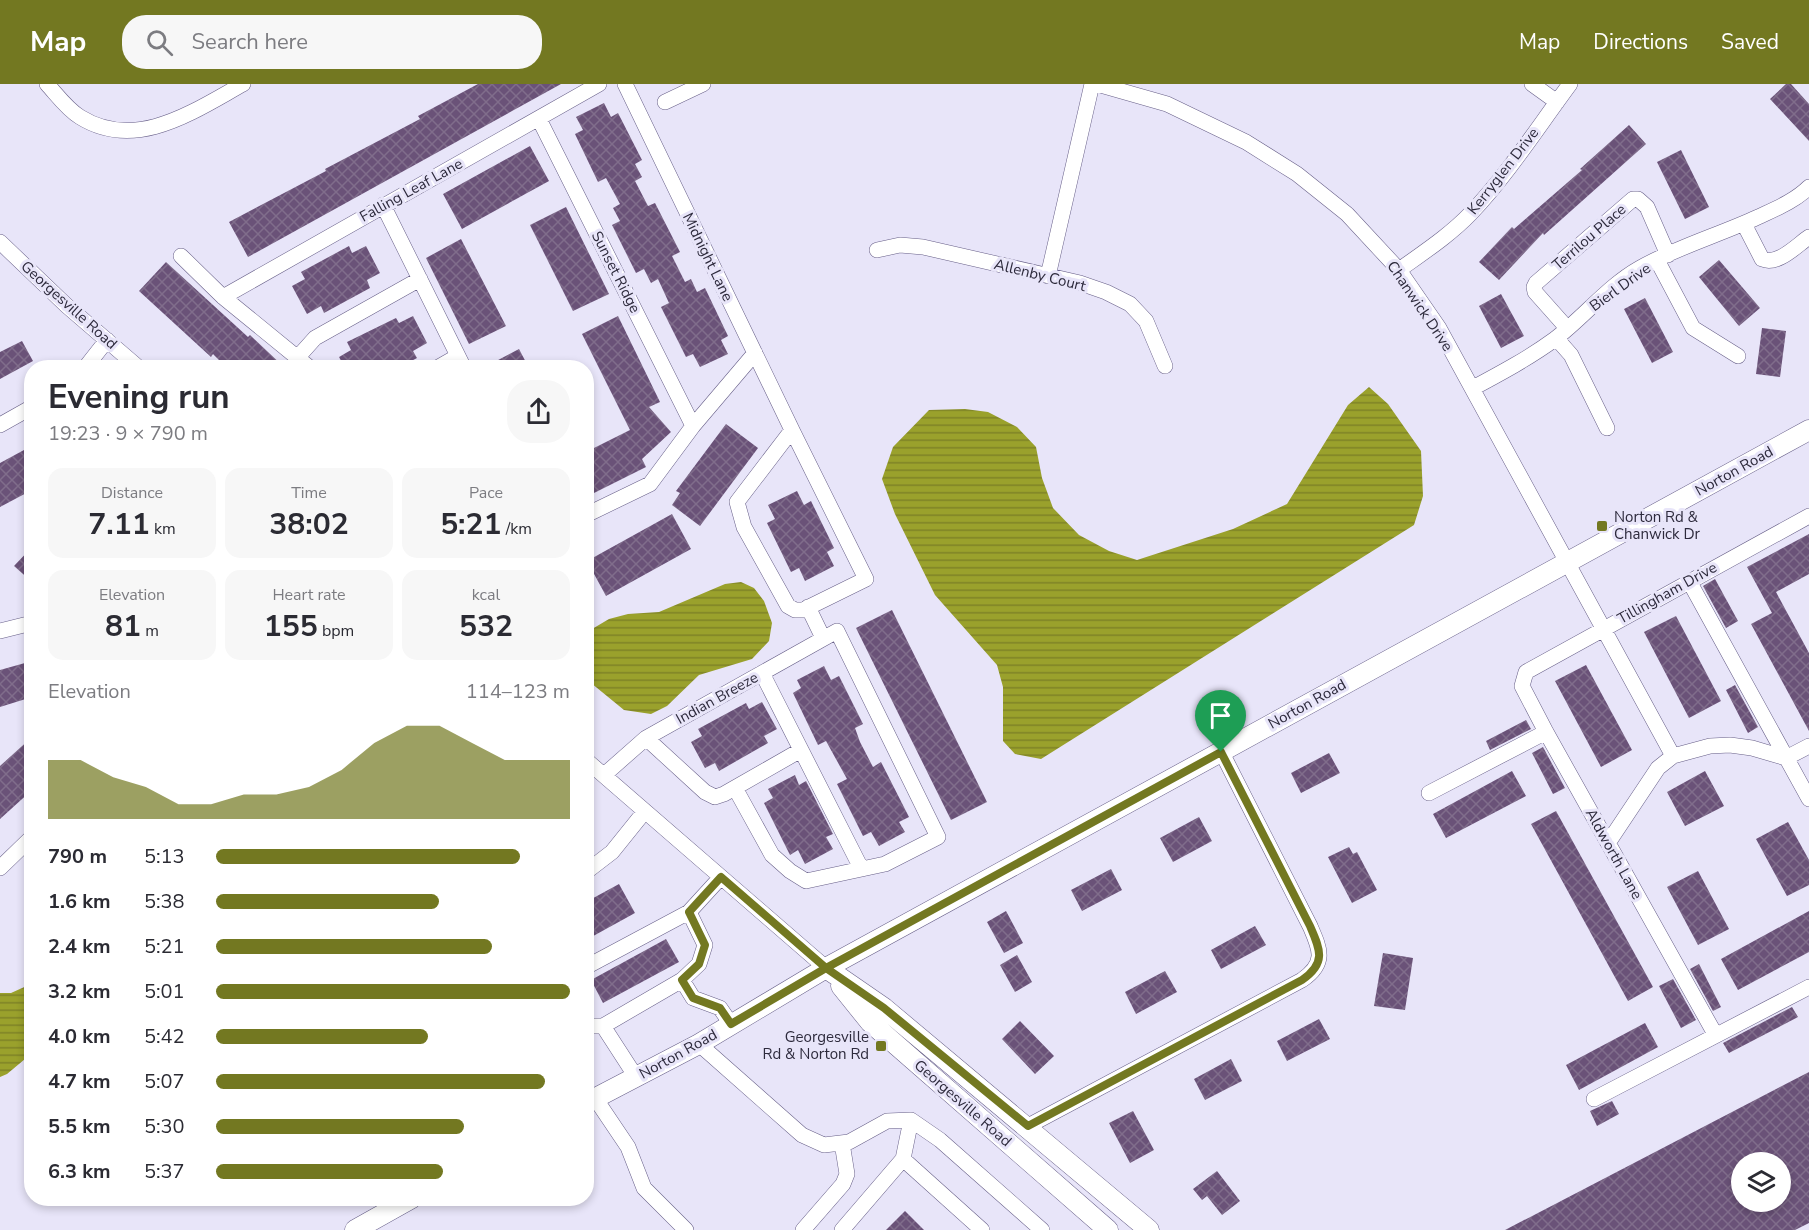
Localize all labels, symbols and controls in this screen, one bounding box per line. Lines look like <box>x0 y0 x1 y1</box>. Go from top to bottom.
search box <box>122 15 542 69</box>
text: Map <box>30 23 86 61</box>
icon: search <box>143 26 176 59</box>
text: Search here <box>191 27 308 57</box>
text: Map <box>1519 28 1560 56</box>
text: Directions <box>1593 28 1688 56</box>
text: Saved <box>1721 28 1779 56</box>
street label: Kerryglen Drive <box>1463 123 1543 219</box>
street label: Falling Leaf Lane <box>356 153 466 227</box>
street label: Terrilou Place <box>1548 199 1630 275</box>
street label: Midnight Lane <box>678 209 738 305</box>
street label: Sunset Ridge <box>587 228 645 316</box>
street label: Allenby Court <box>992 254 1089 296</box>
street label: Georgesville Road <box>17 256 121 354</box>
street label: Chanwick Drive <box>1382 257 1458 355</box>
street label: Bierl Drive <box>1585 258 1655 316</box>
text: Evening run <box>48 375 230 420</box>
button: share <box>507 380 570 443</box>
text: 19:23 · 9 × 790 m <box>48 420 208 447</box>
street label: Norton Road <box>1692 441 1776 501</box>
text: Distance <box>101 482 163 504</box>
text: Time <box>291 482 327 504</box>
text: Pace <box>469 482 503 504</box>
text: 7.11 <box>88 504 150 545</box>
text: 38:02 <box>269 504 349 545</box>
text: 5:21 <box>440 504 502 545</box>
place label: Norton Rd & Chanwick Dr <box>1614 507 1701 544</box>
text: km <box>150 518 176 540</box>
text: /km <box>502 518 532 540</box>
marker: Norton Rd & Chanwick Dr <box>1595 519 1609 533</box>
street label: Tillingham Drive <box>1614 557 1720 629</box>
text: Elevation <box>99 584 165 606</box>
text: Heart rate <box>272 584 346 606</box>
text: kcal <box>472 584 500 606</box>
text: 81 <box>105 606 141 647</box>
text: 155 <box>264 606 318 647</box>
text: 532 <box>459 606 513 647</box>
text: m <box>141 620 159 642</box>
text: bpm <box>318 620 354 642</box>
street label: Indian Breeze <box>672 667 762 729</box>
street label: Norton Road <box>1265 674 1349 734</box>
text: Elevation <box>48 678 131 705</box>
text: 114–123 m <box>466 678 570 705</box>
pin <box>1195 690 1246 752</box>
icon: arrive <box>1204 699 1237 732</box>
street label: Aldworth Lane <box>1581 805 1647 903</box>
text: 790 m <box>48 843 107 870</box>
text: 5:13 <box>144 843 185 870</box>
text: 1.6 km <box>48 888 111 915</box>
text: 5:38 <box>144 888 185 915</box>
text: 2.4 km <box>48 933 111 960</box>
text: 5:21 <box>144 933 185 960</box>
text: 3.2 km <box>48 978 111 1005</box>
text: 5:01 <box>144 978 185 1005</box>
text: 4.0 km <box>48 1023 111 1050</box>
text: 5:42 <box>144 1023 185 1050</box>
street label: Norton Road <box>636 1024 720 1084</box>
place label: Georgesville Rd & Norton Rd <box>763 1027 869 1064</box>
marker: Georgesville Rd & Norton Rd <box>874 1039 888 1053</box>
street label: Georgesville Road <box>910 1055 1016 1151</box>
text: 4.7 km <box>48 1068 111 1095</box>
text: 5:07 <box>144 1068 185 1095</box>
text: 5.5 km <box>48 1113 111 1140</box>
text: 5:30 <box>144 1113 185 1140</box>
map controls <box>1731 1152 1791 1212</box>
button: layers <box>1731 1152 1791 1212</box>
text: 6.3 km <box>48 1158 111 1185</box>
text: 5:37 <box>144 1158 185 1185</box>

